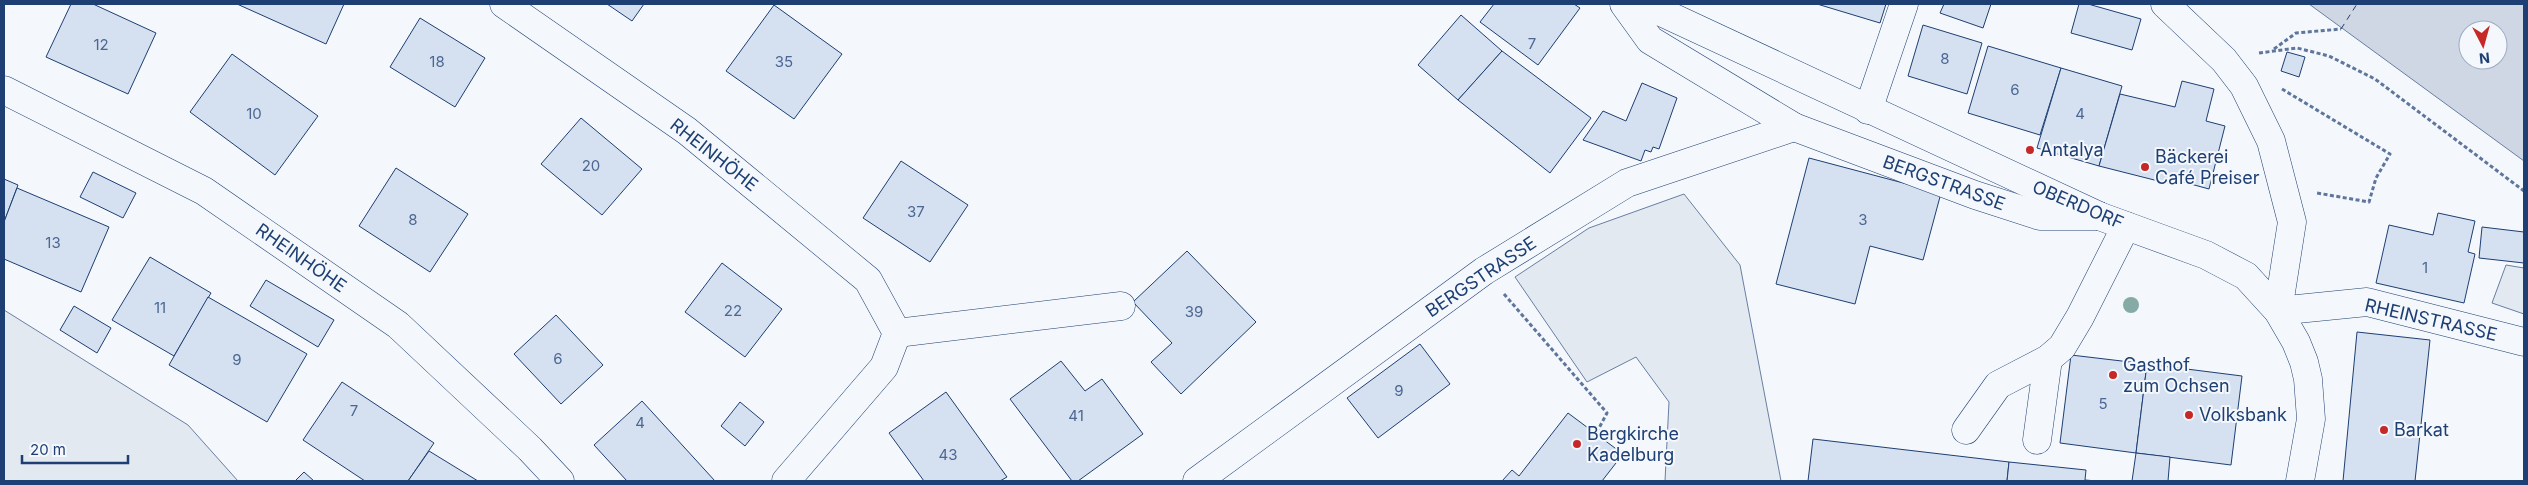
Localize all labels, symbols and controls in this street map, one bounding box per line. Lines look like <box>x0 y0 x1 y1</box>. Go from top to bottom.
north arrow <box>2458 20 2508 70</box>
house number: 7 <box>1528 34 1536 53</box>
house number: 12 <box>93 35 109 54</box>
house number: 8 <box>1940 49 1950 68</box>
text: N <box>2478 49 2491 67</box>
house number: 18 <box>429 52 445 71</box>
house number: 35 <box>775 52 793 71</box>
house number: 6 <box>2010 80 2020 99</box>
house number: 10 <box>246 104 262 123</box>
house number: 4 <box>2075 104 2085 123</box>
street label: RHEINHÖHE <box>666 113 763 195</box>
place label: Antalya <box>2040 139 2104 160</box>
marker: Antalya <box>2024 144 2036 156</box>
place label: Bäckerei Café Preiser <box>2155 146 2260 188</box>
street label: BERGSTRASSE <box>1880 151 2008 214</box>
house number: 20 <box>582 156 600 175</box>
marker: Bäckerei Café Preiser <box>2139 161 2151 173</box>
street label: OBERDORF <box>2029 176 2127 233</box>
house number: 37 <box>907 202 925 221</box>
house number: 8 <box>408 210 418 229</box>
house number: 3 <box>1858 210 1868 229</box>
street label: RHEINHÖHE <box>252 218 351 296</box>
street label: BERGSTRASSE <box>1421 232 1540 321</box>
house number: 13 <box>45 233 61 252</box>
house number: 1 <box>2422 258 2428 277</box>
street label: RHEINSTRASSE <box>2363 294 2499 345</box>
house number: 11 <box>154 298 166 317</box>
house number: 22 <box>724 301 742 320</box>
house number: 39 <box>1185 302 1203 321</box>
house number: 6 <box>553 349 563 368</box>
house number: 9 <box>232 350 242 369</box>
place label: Gasthof zum Ochsen <box>2123 354 2230 396</box>
marker: Gasthof zum Ochsen <box>2107 369 2119 381</box>
house number: 9 <box>1394 381 1404 400</box>
house number: 5 <box>2098 394 2108 413</box>
house number: 7 <box>350 401 358 420</box>
place label: Volksbank <box>2199 404 2287 425</box>
house number: 41 <box>1068 406 1084 425</box>
marker: Volksbank <box>2183 409 2195 421</box>
house number: 4 <box>635 413 645 432</box>
place label: Barkat <box>2394 419 2449 440</box>
place label: Bergkirche Kadelburg <box>1587 423 1679 465</box>
marker: Barkat <box>2378 424 2390 436</box>
scale bar <box>22 432 129 464</box>
marker: Bergkirche Kadelburg <box>1571 438 1583 450</box>
text: 20 m <box>30 440 66 459</box>
house number: 43 <box>939 445 957 464</box>

